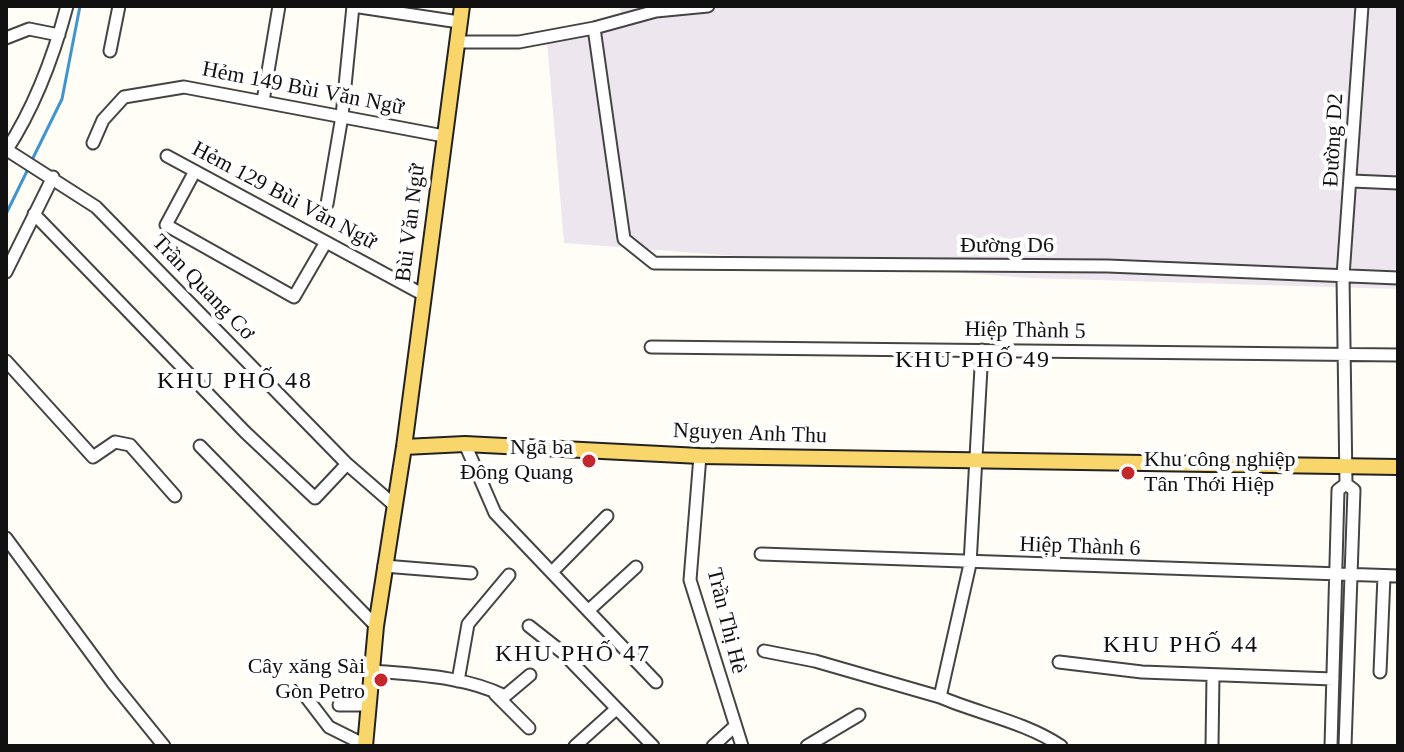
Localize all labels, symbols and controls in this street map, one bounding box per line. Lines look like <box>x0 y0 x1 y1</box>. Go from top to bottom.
street label: Hẻm 149 Bùi Văn Ngữ <box>200 56 406 122</box>
street label: Đường D2 <box>1318 92 1350 188</box>
street label: Hẻm 129 Bùi Văn Ngữ <box>187 136 381 256</box>
street label: Bùi Văn Ngữ <box>391 163 431 283</box>
street label: Trần Quang Cơ <box>146 230 260 346</box>
street label: Đường D6 <box>960 233 1054 259</box>
street label: Hiệp Thành 5 <box>964 317 1086 345</box>
district label: KHU PHỐ 49 <box>895 347 1051 375</box>
district label: KHU PHỐ 48 <box>157 368 313 396</box>
street label: Nguyen Anh Thu <box>673 418 827 450</box>
place label: Ngã ba Đông Quang <box>460 435 573 486</box>
place label: Khu công nghiệp Tân Thới Hiệp <box>1144 447 1296 498</box>
marker: Ngã ba Đông Quang <box>580 452 598 470</box>
marker: Khu công nghiệp Tân Thới Hiệp <box>1119 464 1137 482</box>
street label: Hiệp Thành 6 <box>1019 532 1141 562</box>
street label: Trần Thị Hè <box>700 565 752 677</box>
district label: KHU PHỐ 44 <box>1103 632 1259 660</box>
district label: KHU PHỐ 47 <box>495 641 651 669</box>
place label: Cây xăng Sài Gòn Petro <box>248 654 365 706</box>
marker: Cây xăng Sài Gòn Petro <box>372 671 390 689</box>

